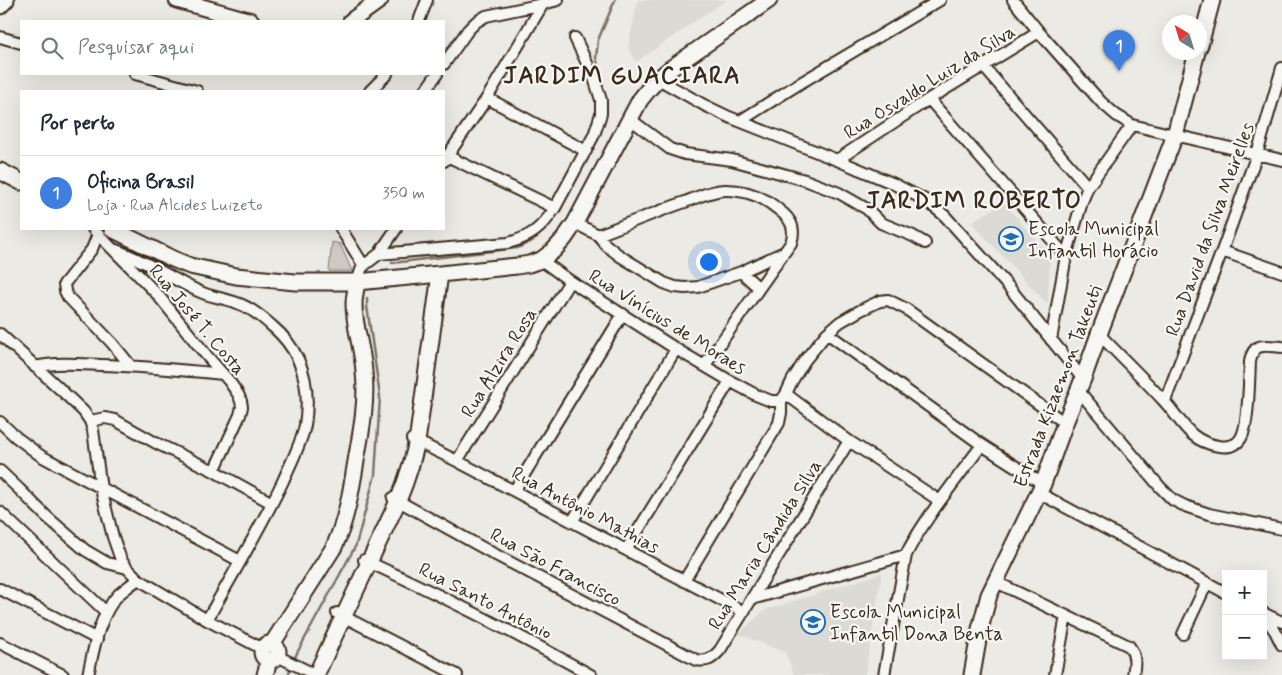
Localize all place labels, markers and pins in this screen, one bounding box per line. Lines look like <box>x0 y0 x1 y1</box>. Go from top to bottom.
pin: 1 <box>1103 30 1135 71</box>
place label: Escola Municipal Infantil Horácio <box>1028 217 1159 264</box>
school or university icon: Escola Municipal Infantil Horácio <box>998 226 1024 252</box>
place label: Escola Municipal Infantil Dona Benta <box>830 600 1003 647</box>
school or university icon: Escola Municipal Infantil Dona Benta <box>800 609 826 635</box>

